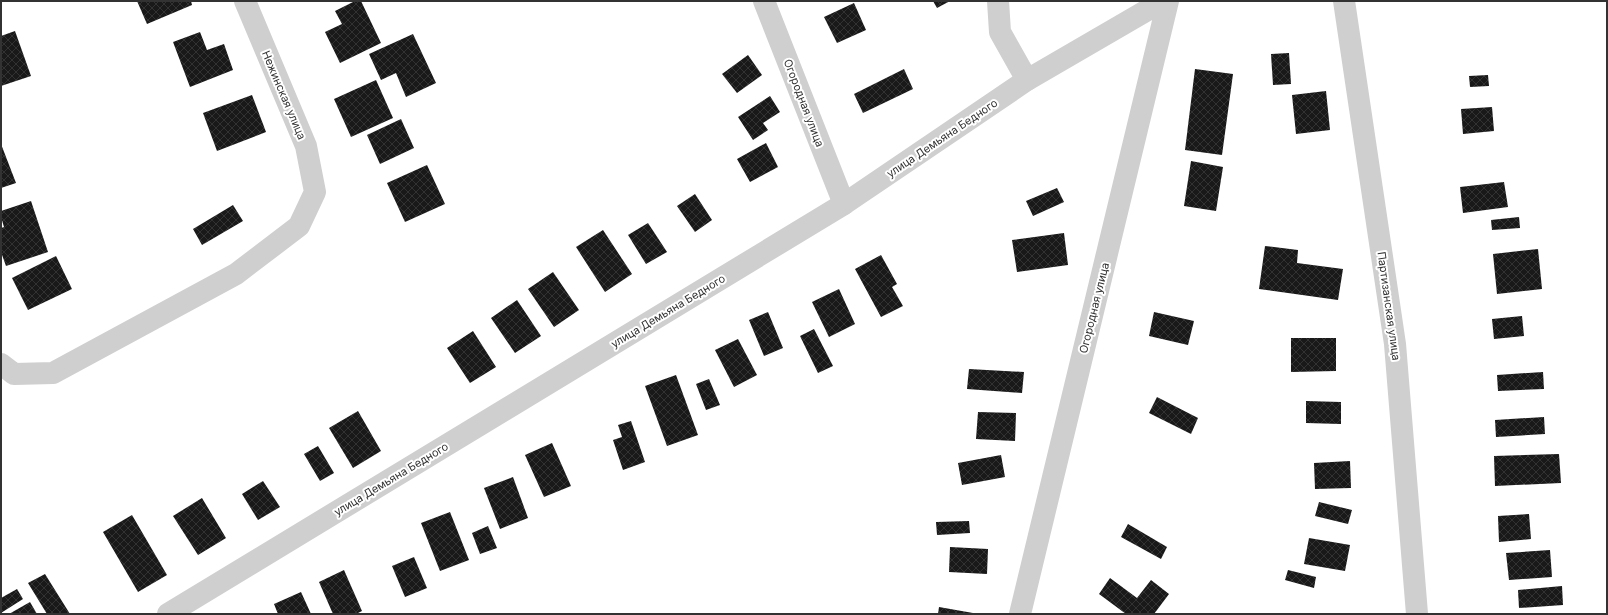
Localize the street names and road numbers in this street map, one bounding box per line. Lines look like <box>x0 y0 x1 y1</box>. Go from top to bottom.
street label: Нежинская улица <box>259 48 309 142</box>
street label: Огородная улица <box>781 57 827 149</box>
street label: улица Демьяна Бедного <box>884 95 1001 180</box>
street label: Партизанская улица <box>1374 251 1404 361</box>
street label: Огородная улица <box>1076 261 1112 355</box>
street label: улица Демьяна Бедного <box>608 271 728 351</box>
street label: улица Демьяна Бедного <box>331 439 451 519</box>

